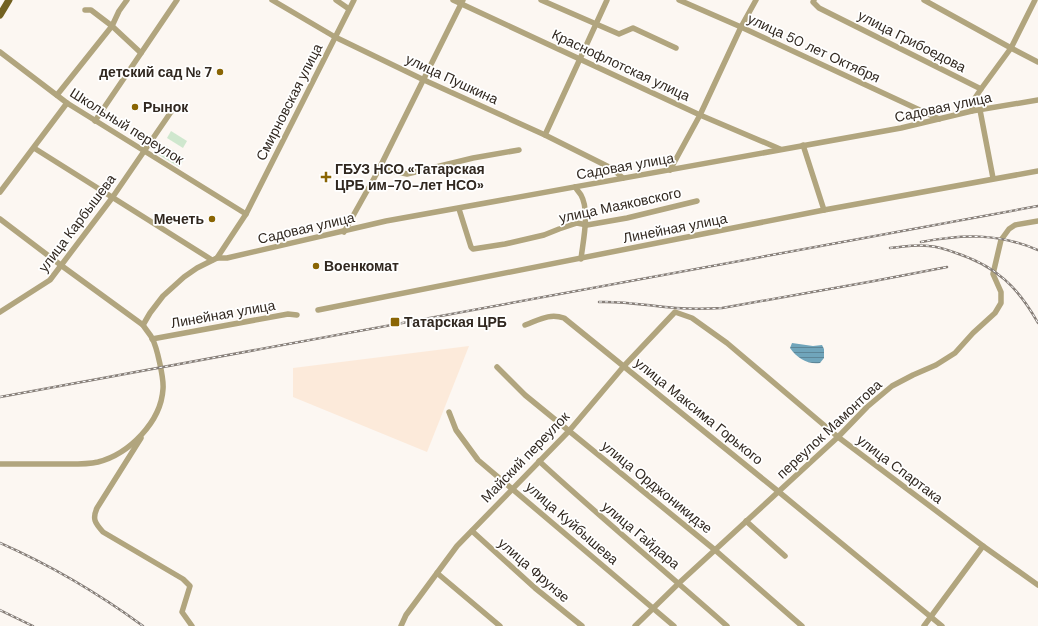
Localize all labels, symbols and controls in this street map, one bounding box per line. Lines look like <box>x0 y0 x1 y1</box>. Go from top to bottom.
street label: улица Грибоедова <box>855 6 969 76</box>
street label: улица 50 лет Октября <box>745 9 883 87</box>
street label: Краснофлотская улица <box>549 25 693 105</box>
street label: Смирновская улица <box>252 40 326 164</box>
street label: улица Пушкина <box>403 50 501 108</box>
place label: детский сад № 7 <box>99 63 212 81</box>
marker: детский сад № 7 <box>215 67 225 77</box>
street label: Школьный переулок <box>67 84 188 169</box>
street label: Садовая улица <box>893 88 993 126</box>
place label: Рынок <box>143 98 189 116</box>
marker: Рынок <box>130 102 140 112</box>
street label: Садовая улица <box>575 149 675 183</box>
place label: ГБУЗ НСО «Татарская ЦРБ им-70-лет НСО» <box>335 160 485 194</box>
street label: улица Карбышева <box>34 170 120 276</box>
marker: ГБУЗ НСО «Татарская ЦРБ им-70-лет НСО» <box>320 171 332 183</box>
street label: улица Маяковского <box>557 183 683 227</box>
street label: Садовая улица <box>256 208 356 248</box>
street label: Линейная улица <box>621 209 729 247</box>
place label: Мечеть <box>154 210 204 228</box>
marker: Мечеть <box>207 214 217 224</box>
place label: Военкомат <box>324 257 399 275</box>
marker: Военкомат <box>311 261 321 271</box>
street label: Линейная улица <box>169 296 277 332</box>
place label: Татарская ЦРБ <box>404 313 507 331</box>
marker: Татарская ЦРБ <box>389 316 401 328</box>
street label: улица Максима Горького <box>631 354 767 469</box>
street label: переулок Мамонтова <box>773 375 885 482</box>
street label: Майский переулок <box>477 407 574 506</box>
street label: улица Спартака <box>853 431 947 507</box>
street label: улица Орджоникидзе <box>598 437 716 537</box>
street label: улица Куйбышева <box>522 478 622 568</box>
street label: улица Гайдара <box>598 497 684 573</box>
street label: улица Фрунзе <box>494 534 574 606</box>

